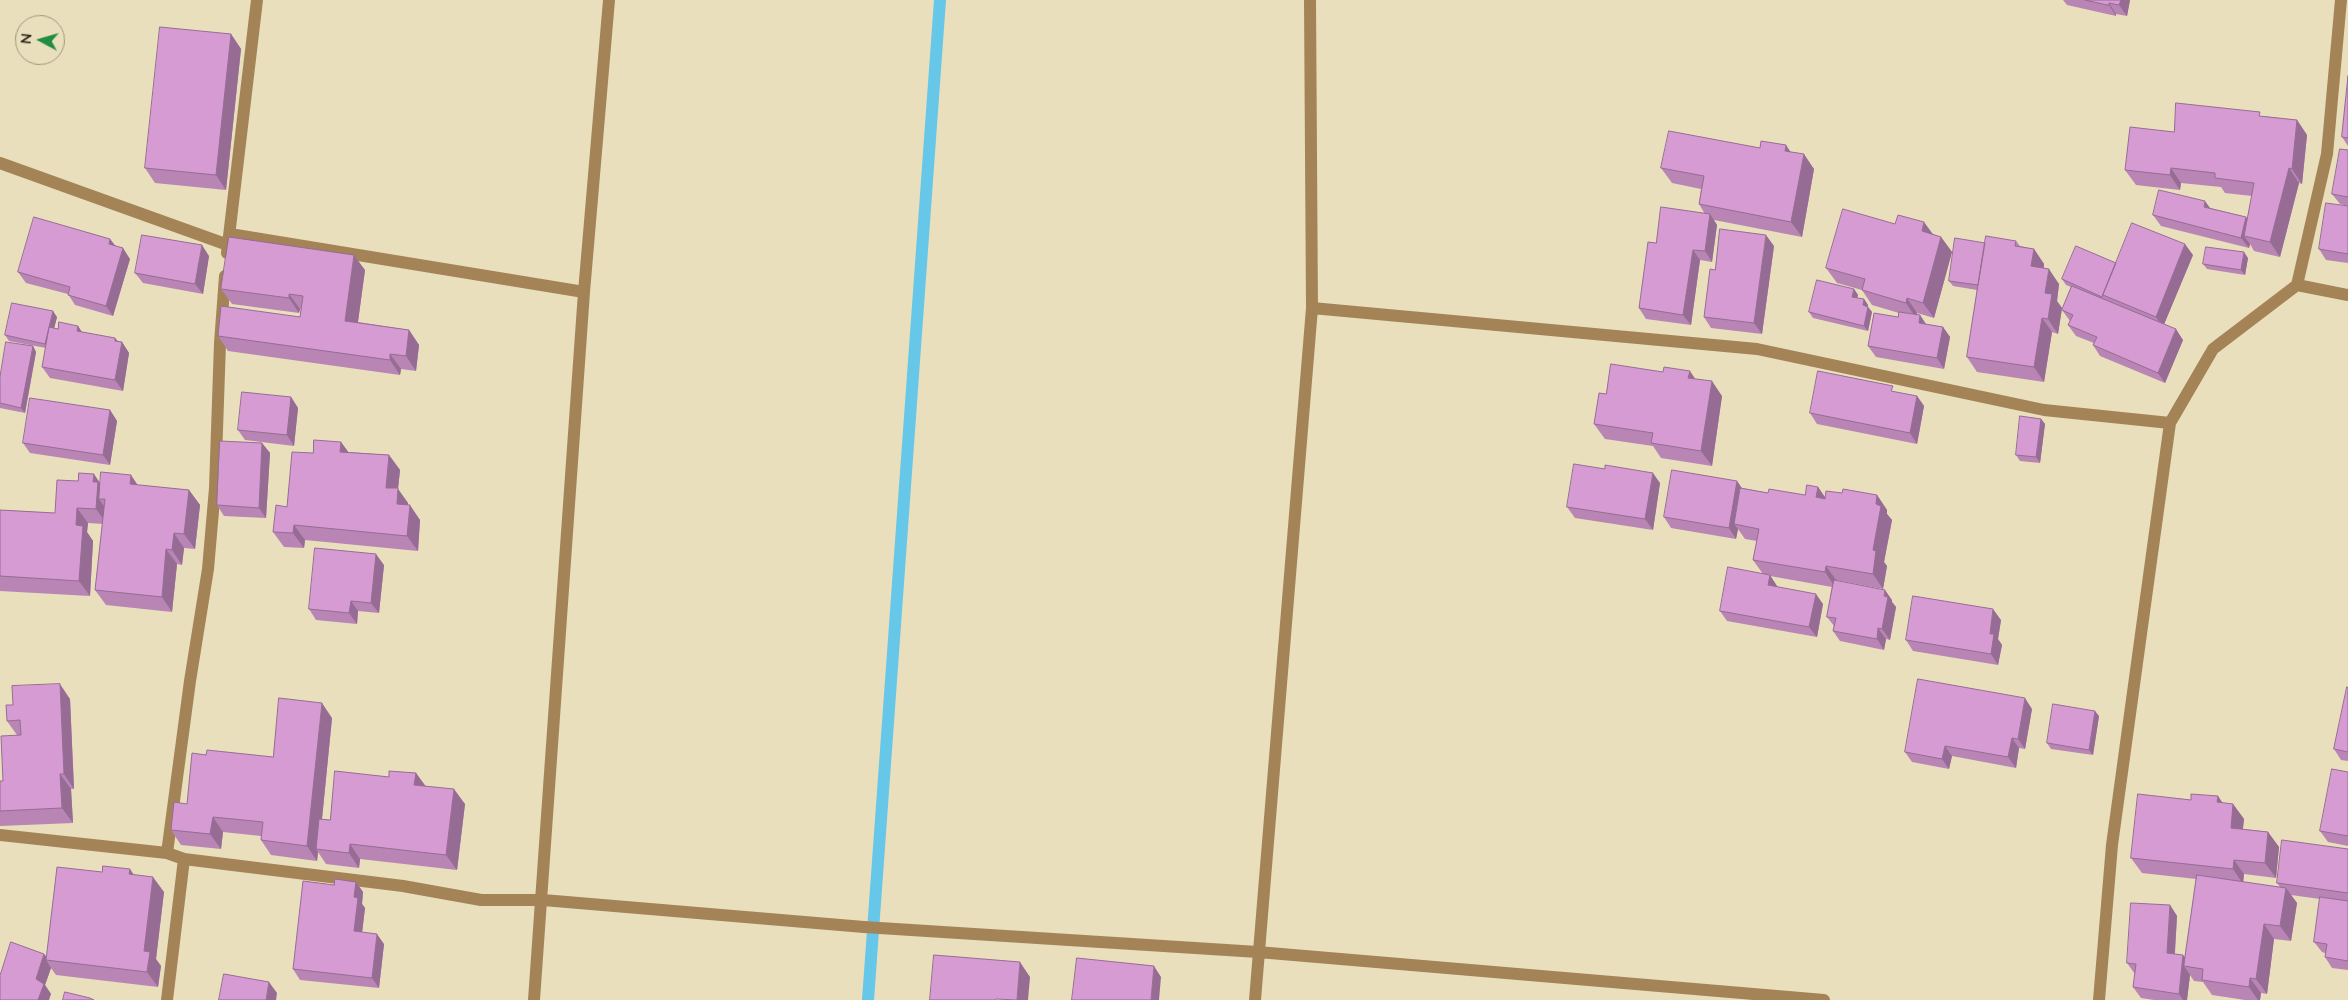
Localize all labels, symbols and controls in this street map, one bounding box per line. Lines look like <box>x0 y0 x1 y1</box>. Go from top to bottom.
north arrow <box>15 15 65 65</box>
text: N <box>17 32 35 45</box>

